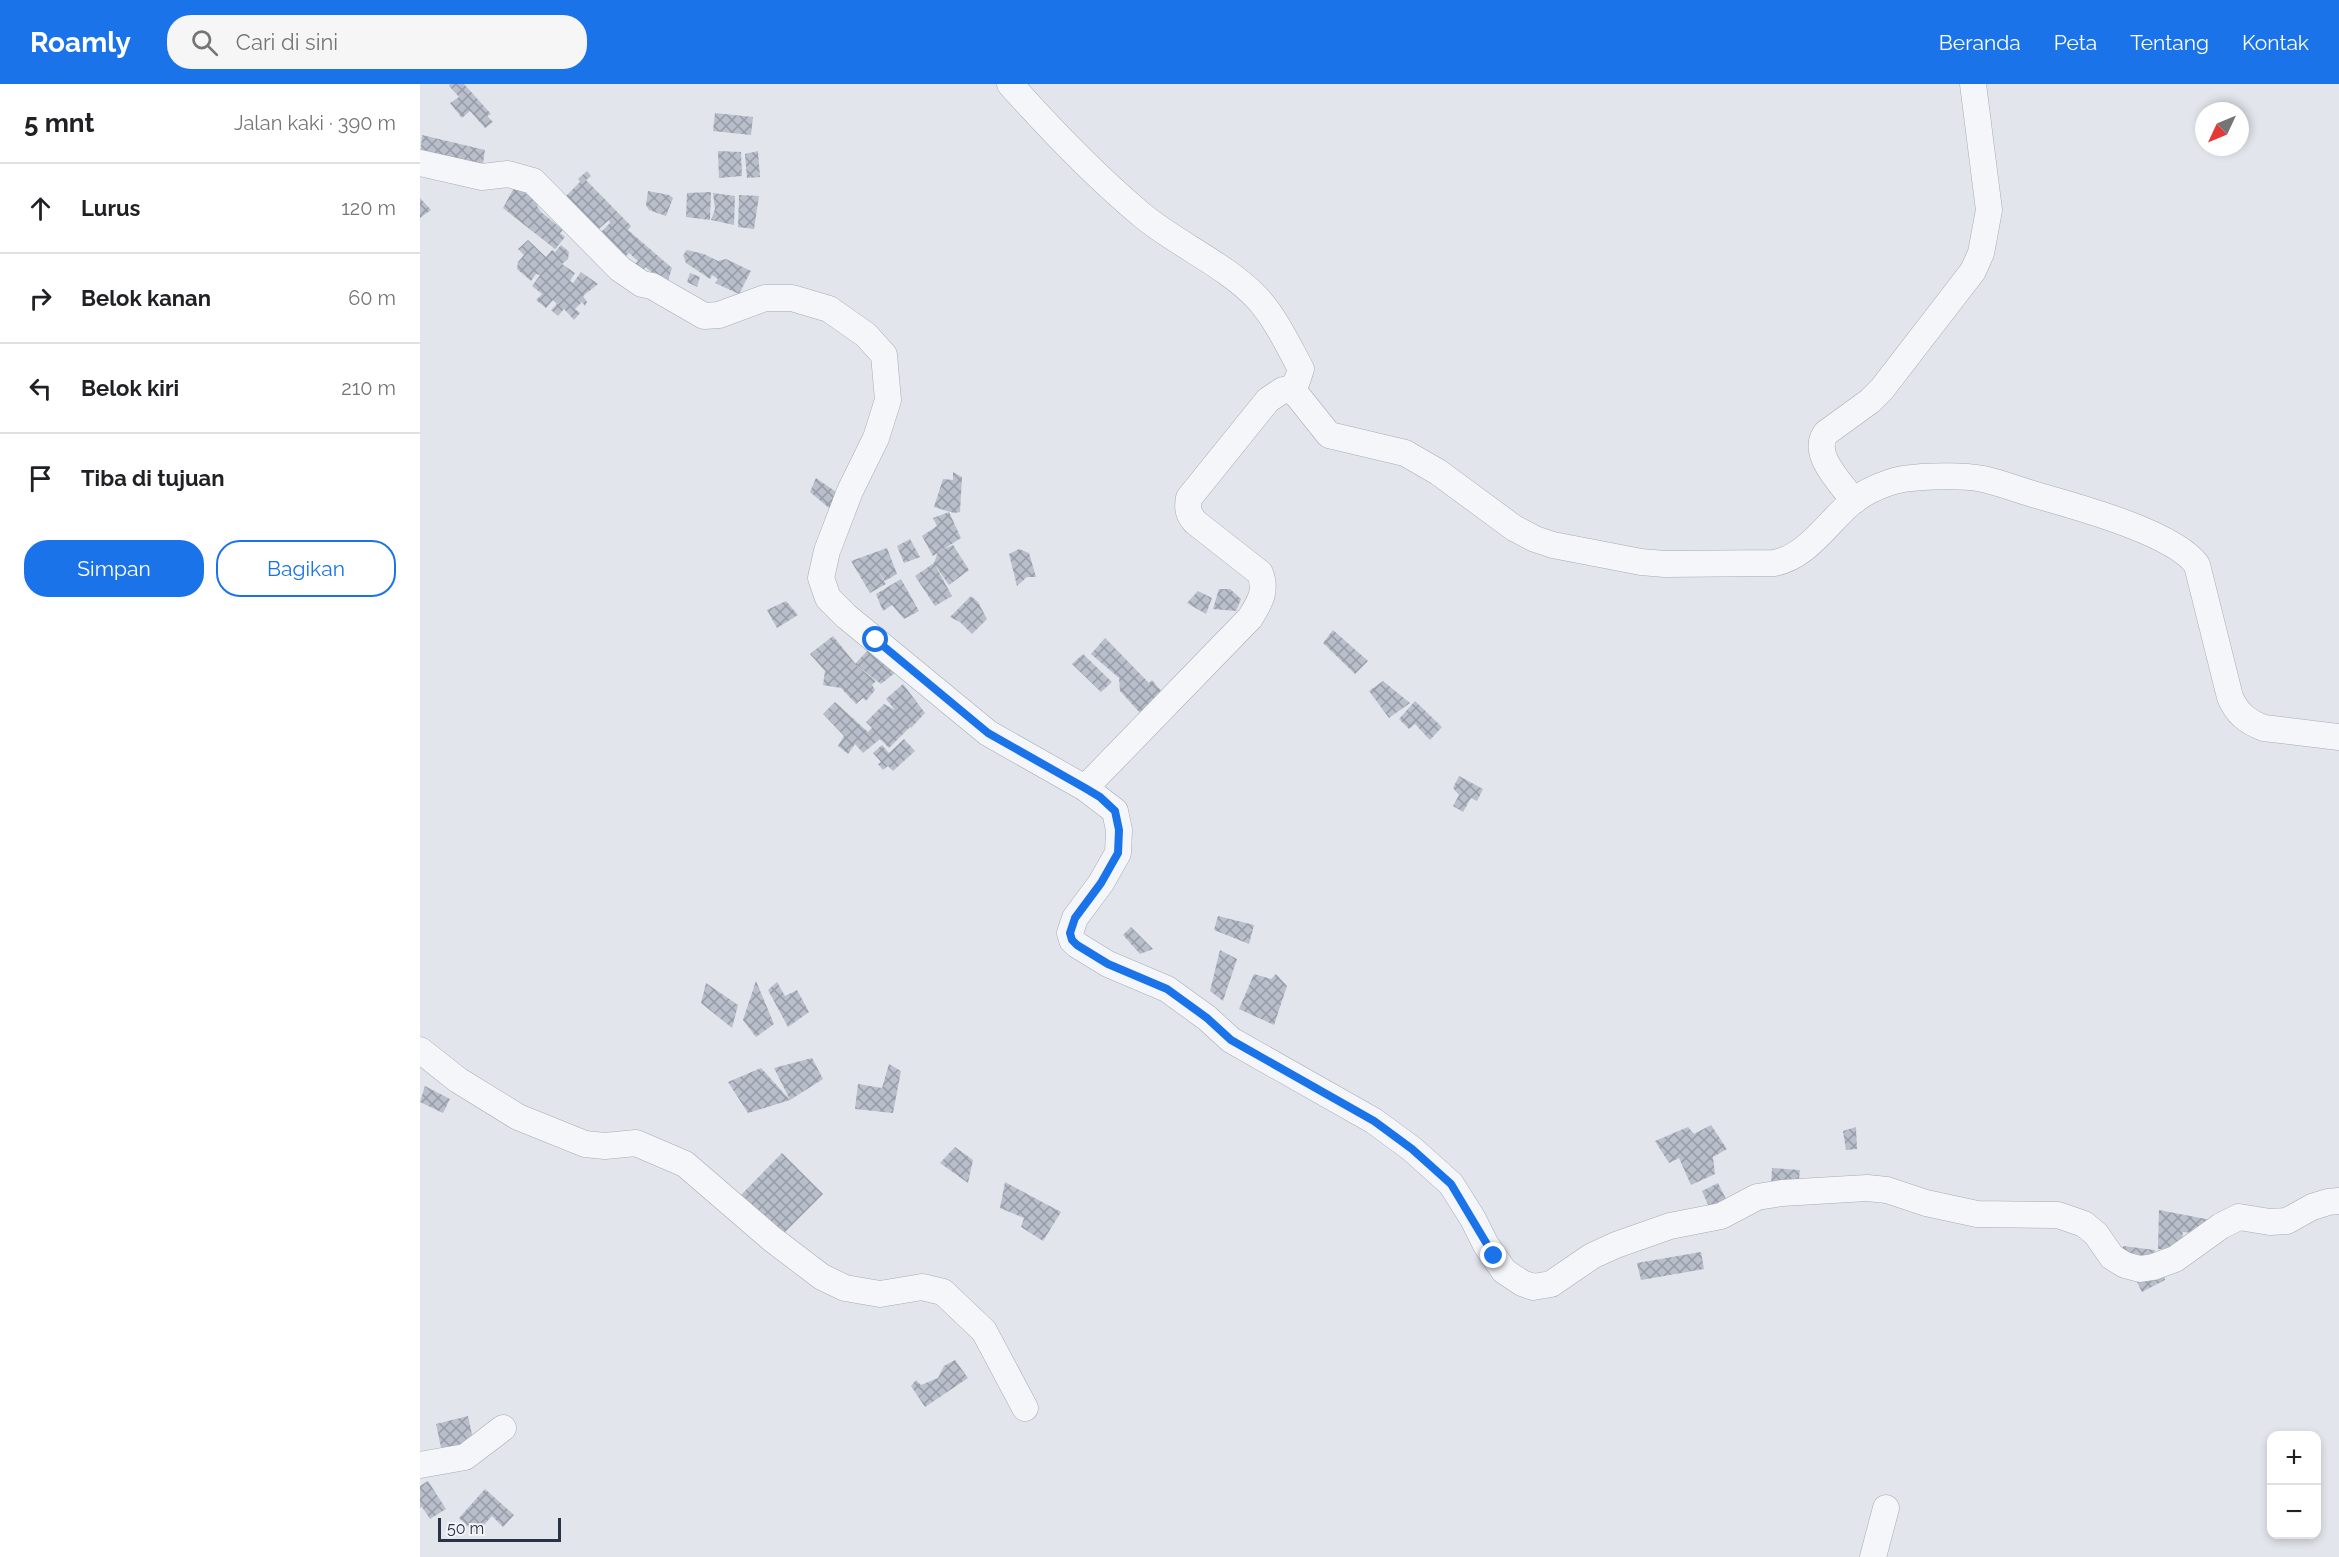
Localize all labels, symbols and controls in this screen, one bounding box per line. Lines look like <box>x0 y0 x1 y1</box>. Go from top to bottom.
search box <box>167 15 587 69</box>
text: Roamly <box>30 26 131 59</box>
icon: search <box>188 26 221 59</box>
text: Cari di sini <box>236 29 338 55</box>
text: Beranda <box>1939 30 2021 55</box>
text: Peta <box>2054 30 2097 55</box>
text: Tentang <box>2130 30 2209 55</box>
text: Kontak <box>2242 30 2309 55</box>
north arrow <box>2195 102 2249 156</box>
text: 5 mnt <box>24 108 94 138</box>
text: Jalan kaki · 390 m <box>234 111 396 135</box>
icon: ahead <box>24 192 57 225</box>
text: Lurus <box>81 195 140 221</box>
text: 120 m <box>341 196 396 220</box>
icon: right <box>24 282 57 315</box>
text: Belok kanan <box>81 285 211 311</box>
text: 60 m <box>348 286 396 310</box>
icon: left <box>24 372 57 405</box>
text: Belok kiri <box>81 375 179 401</box>
text: 210 m <box>341 376 396 400</box>
icon: arrive <box>24 462 57 495</box>
text: Tiba di tujuan <box>81 465 224 491</box>
button: Simpan <box>24 540 204 597</box>
button: Bagikan <box>216 540 396 597</box>
route start <box>862 626 888 652</box>
route end <box>1480 1242 1506 1268</box>
map controls <box>2267 1431 2321 1539</box>
button: + <box>2267 1431 2321 1485</box>
button: − <box>2267 1485 2321 1539</box>
scale bar <box>438 1515 561 1542</box>
text: 50 m <box>447 1519 484 1538</box>

